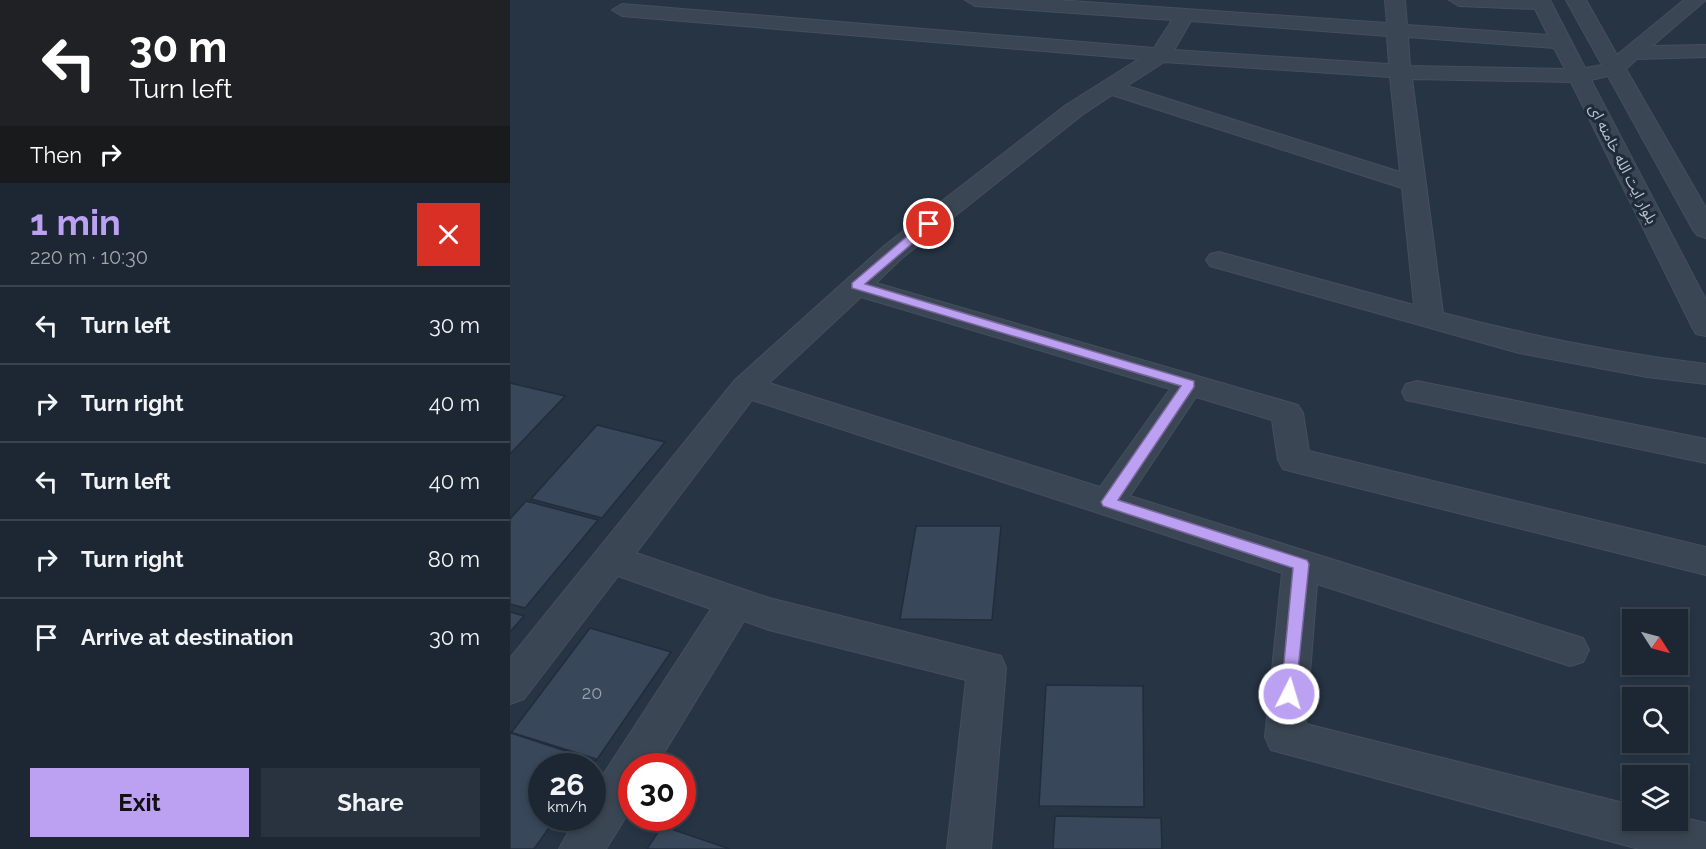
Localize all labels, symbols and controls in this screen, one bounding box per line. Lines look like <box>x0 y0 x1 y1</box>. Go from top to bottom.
text: 30 m <box>129 23 227 72</box>
icon: left <box>30 24 108 102</box>
text: Turn left <box>129 73 232 104</box>
street label: بلوار ایت الله خامنه ای <box>1585 101 1661 227</box>
icon: right <box>94 138 127 171</box>
text: Then <box>30 142 82 168</box>
pin <box>903 198 954 249</box>
text: 1 min <box>30 201 121 243</box>
button: close <box>417 203 480 266</box>
icon: arrive <box>912 207 945 240</box>
text: 220 m · 10:30 <box>30 245 148 269</box>
icon: left <box>30 309 63 342</box>
text: Turn left <box>81 312 171 338</box>
text: 30 m <box>429 312 480 338</box>
icon: right <box>30 387 63 420</box>
text: Turn right <box>81 390 184 416</box>
text: 40 m <box>429 390 480 416</box>
icon: left <box>30 465 63 498</box>
text: Turn left <box>81 468 171 494</box>
text: 40 m <box>429 468 480 494</box>
icon: right <box>30 543 63 576</box>
text: Turn right <box>81 546 184 572</box>
text: 80 m <box>428 546 480 572</box>
north arrow <box>1622 609 1688 675</box>
map controls <box>1622 609 1688 831</box>
icon: arrive <box>30 621 63 654</box>
text: Arrive at destination <box>81 624 294 650</box>
text: 30 m <box>429 624 480 650</box>
position arrow <box>1257 662 1321 726</box>
house number: 20 <box>582 682 602 703</box>
button: search <box>1622 687 1688 753</box>
speed limit sign: 30 <box>618 753 696 831</box>
button: layers <box>1622 765 1688 831</box>
text: 26 <box>549 767 585 802</box>
button: Exit <box>30 768 249 837</box>
button: Share <box>261 768 480 837</box>
text: km/h <box>547 798 587 816</box>

